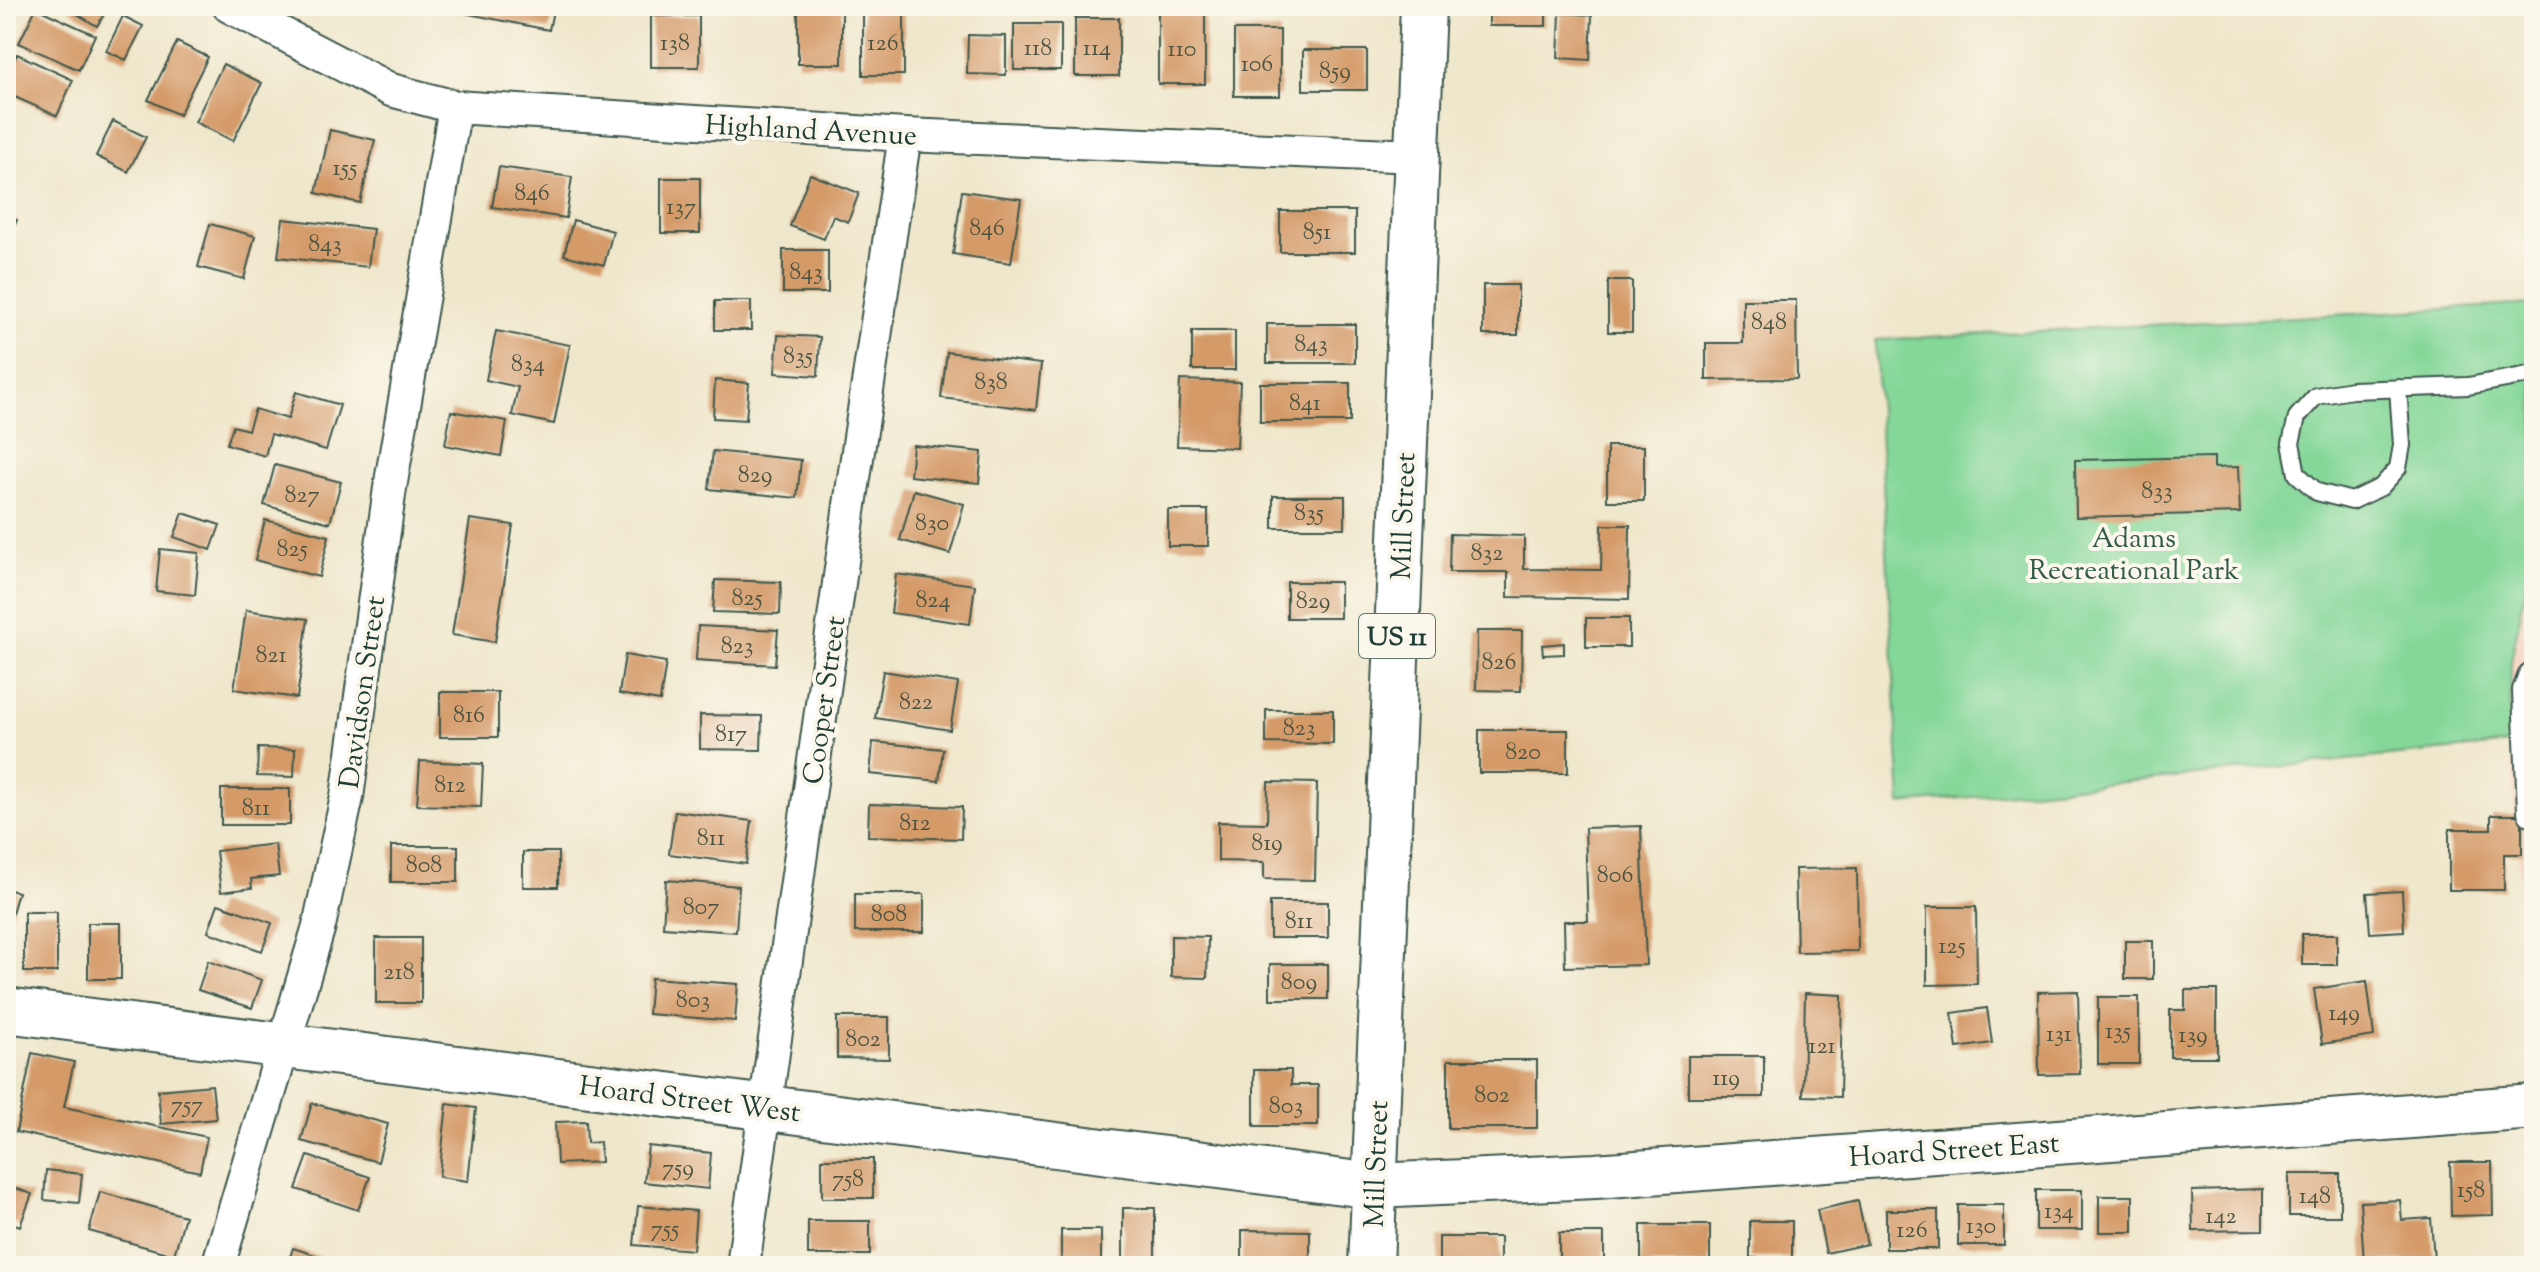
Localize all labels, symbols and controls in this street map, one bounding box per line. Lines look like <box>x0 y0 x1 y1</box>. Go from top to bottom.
house number: 138 <box>660 27 690 61</box>
house number: 126 <box>867 27 899 61</box>
house number: 118 <box>1024 32 1052 66</box>
house number: 114 <box>1083 32 1111 66</box>
house number: 110 <box>1168 33 1196 67</box>
house number: 106 <box>1241 48 1273 82</box>
house number: 859 <box>1319 55 1351 89</box>
street label: Highland Avenue <box>704 106 918 158</box>
house number: 155 <box>333 152 357 186</box>
house number: 846 <box>514 177 550 211</box>
house number: 137 <box>666 191 696 225</box>
house number: 846 <box>969 212 1005 246</box>
house number: 851 <box>1303 216 1331 250</box>
house number: 843 <box>308 228 342 262</box>
house number: 843 <box>789 256 823 290</box>
house number: 848 <box>1751 306 1787 340</box>
house number: 843 <box>1294 328 1328 362</box>
house number: 835 <box>783 340 813 374</box>
house number: 834 <box>511 348 545 382</box>
house number: 838 <box>974 366 1008 400</box>
house number: 841 <box>1289 387 1321 421</box>
street label: Mill Street <box>1383 451 1427 581</box>
house number: 829 <box>738 459 772 493</box>
house number: 833 <box>2141 475 2173 509</box>
house number: 827 <box>284 479 320 513</box>
house number: 835 <box>1294 497 1324 531</box>
house number: 830 <box>915 507 949 541</box>
park label: Adams Recreational Park <box>2029 520 2239 592</box>
house number: 825 <box>276 533 308 567</box>
house number: 832 <box>1471 537 1503 571</box>
house number: 825 <box>731 582 763 616</box>
house number: 824 <box>915 584 951 618</box>
house number: 829 <box>1296 585 1330 619</box>
street label: Davidson Street <box>331 593 397 791</box>
street label: Cooper Street <box>794 613 858 787</box>
road number: US 11 <box>1359 614 1435 658</box>
house number: 823 <box>721 630 753 664</box>
house number: 821 <box>255 639 287 673</box>
house number: 826 <box>1482 646 1516 680</box>
house number: 822 <box>899 686 933 720</box>
house number: 816 <box>453 699 485 733</box>
house number: 823 <box>1283 712 1315 746</box>
house number: 817 <box>715 718 747 752</box>
house number: 820 <box>1505 736 1541 770</box>
house number: 812 <box>434 769 466 803</box>
house number: 811 <box>242 792 270 826</box>
house number: 812 <box>899 807 931 841</box>
house number: 811 <box>697 822 725 856</box>
house number: 819 <box>1251 827 1283 861</box>
house number: 808 <box>406 849 442 883</box>
house number: 806 <box>1597 859 1633 893</box>
house number: 807 <box>683 891 719 925</box>
house number: 808 <box>871 898 907 932</box>
house number: 811 <box>1285 905 1313 939</box>
house number: 125 <box>1938 930 1966 964</box>
house number: 218 <box>383 956 415 990</box>
house number: 809 <box>1281 966 1317 1000</box>
house number: 803 <box>676 984 710 1018</box>
house number: 149 <box>2328 997 2360 1031</box>
house number: 135 <box>2105 1015 2131 1049</box>
house number: 131 <box>2046 1018 2072 1052</box>
house number: 139 <box>2178 1019 2208 1053</box>
house number: 802 <box>845 1023 881 1057</box>
house number: 121 <box>1808 1030 1836 1064</box>
house number: 119 <box>1712 1062 1740 1096</box>
street label: Hoard Street West <box>577 1068 803 1134</box>
house number: 802 <box>1474 1079 1510 1113</box>
house number: 757 <box>171 1089 203 1123</box>
house number: 803 <box>1269 1090 1303 1124</box>
street label: Mill Street <box>1356 1099 1400 1229</box>
street label: Hoard Street East <box>1848 1125 2061 1179</box>
house number: 759 <box>662 1152 694 1186</box>
house number: 758 <box>832 1163 864 1197</box>
house number: 158 <box>2457 1174 2485 1208</box>
house number: 148 <box>2299 1180 2331 1214</box>
house number: 134 <box>2044 1195 2074 1229</box>
house number: 142 <box>2205 1200 2237 1234</box>
house number: 130 <box>1966 1210 1996 1244</box>
house number: 755 <box>651 1213 679 1247</box>
house number: 126 <box>1896 1214 1928 1248</box>

